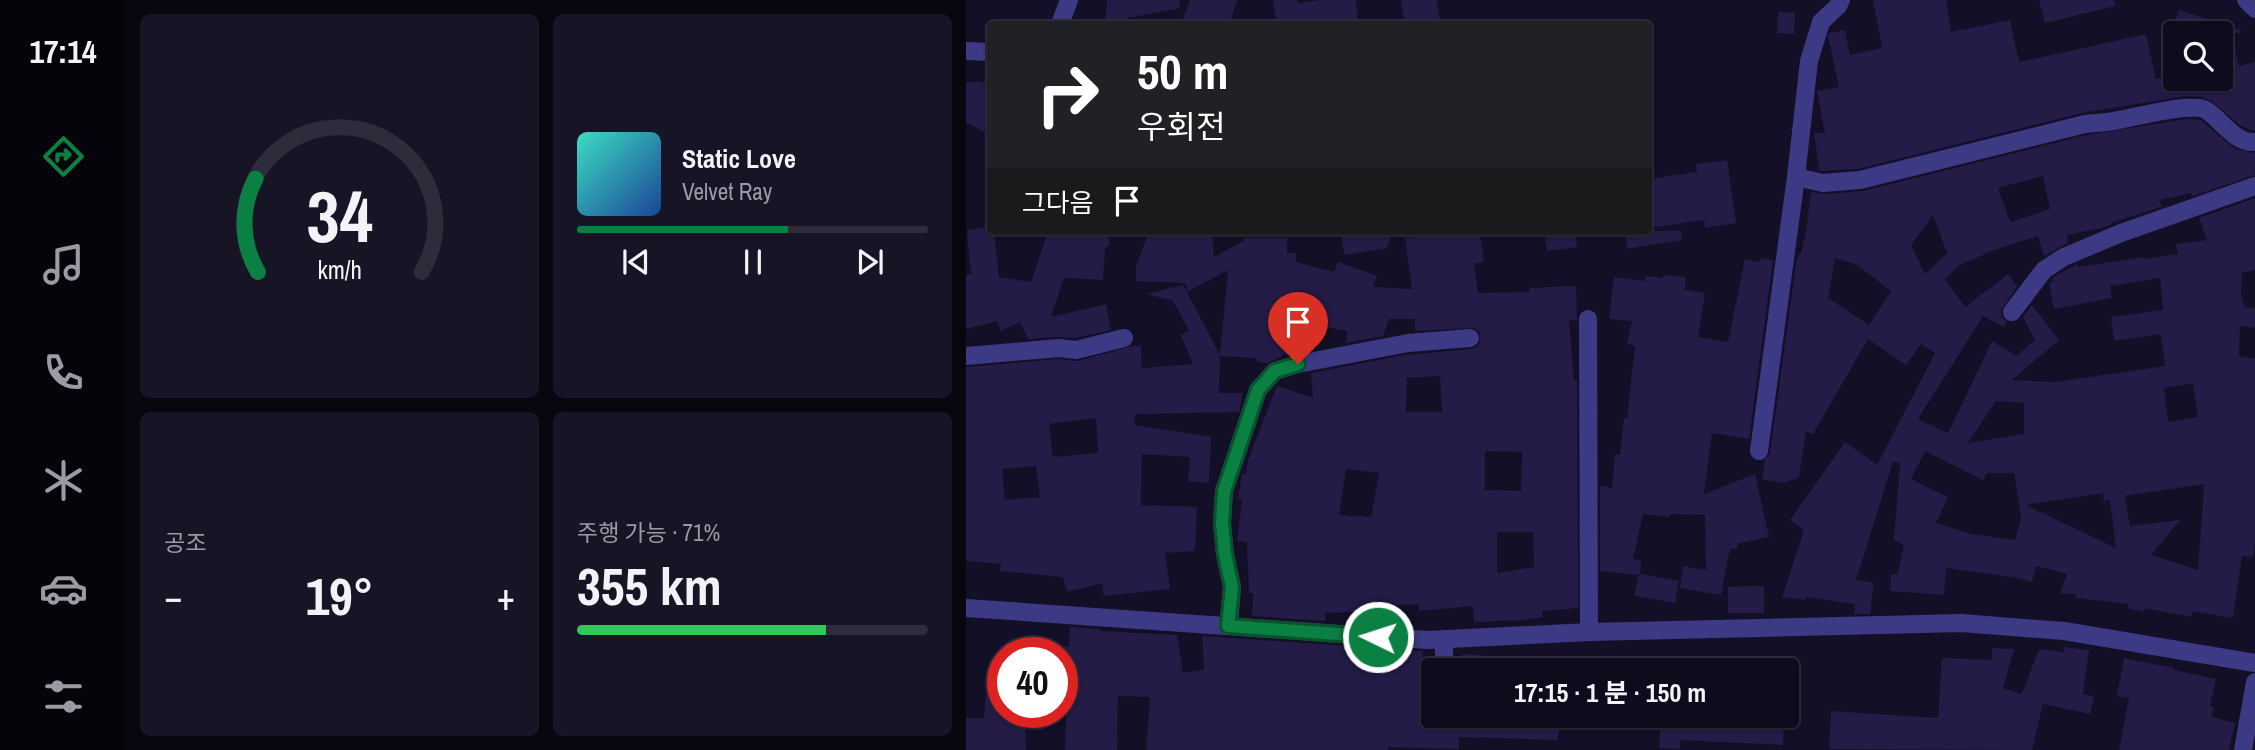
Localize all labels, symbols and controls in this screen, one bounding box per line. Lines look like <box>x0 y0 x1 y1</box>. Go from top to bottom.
map controls <box>2163 21 2233 91</box>
button: search <box>2163 21 2233 91</box>
text: 17:14 <box>29 30 97 73</box>
text: 50 m <box>1137 38 1229 104</box>
icon: right <box>1022 49 1113 140</box>
text: 우회전 <box>1137 105 1225 148</box>
icon: directions <box>39 132 88 181</box>
text: Static Love <box>682 141 796 176</box>
text: 34 <box>306 168 373 266</box>
text: Velvet Ray <box>682 176 772 207</box>
icon: arrive <box>1108 182 1146 220</box>
text: 그다음 <box>1022 185 1094 220</box>
icon: music <box>39 240 88 289</box>
icon: previous <box>617 243 655 281</box>
icon: pause <box>734 243 772 281</box>
icon: next <box>851 243 889 281</box>
text: km/h <box>317 253 362 287</box>
pin <box>1268 292 1328 364</box>
icon: arrive <box>1279 303 1317 341</box>
icon: phone <box>39 348 88 397</box>
icon: climate <box>39 456 88 505</box>
text: 주행 가능 · 71% <box>577 517 720 548</box>
text: 공조 <box>164 527 206 558</box>
text: 355 km <box>577 551 722 621</box>
text: 19° <box>305 561 374 631</box>
icon: car <box>39 564 88 613</box>
text: − <box>164 571 182 622</box>
text: + <box>497 571 515 622</box>
position arrow <box>1341 600 1415 674</box>
speed limit sign: 40 <box>987 637 1078 728</box>
icon: filters <box>39 672 88 721</box>
text: 17:15 · 1 분 · 150 m <box>1514 675 1706 710</box>

